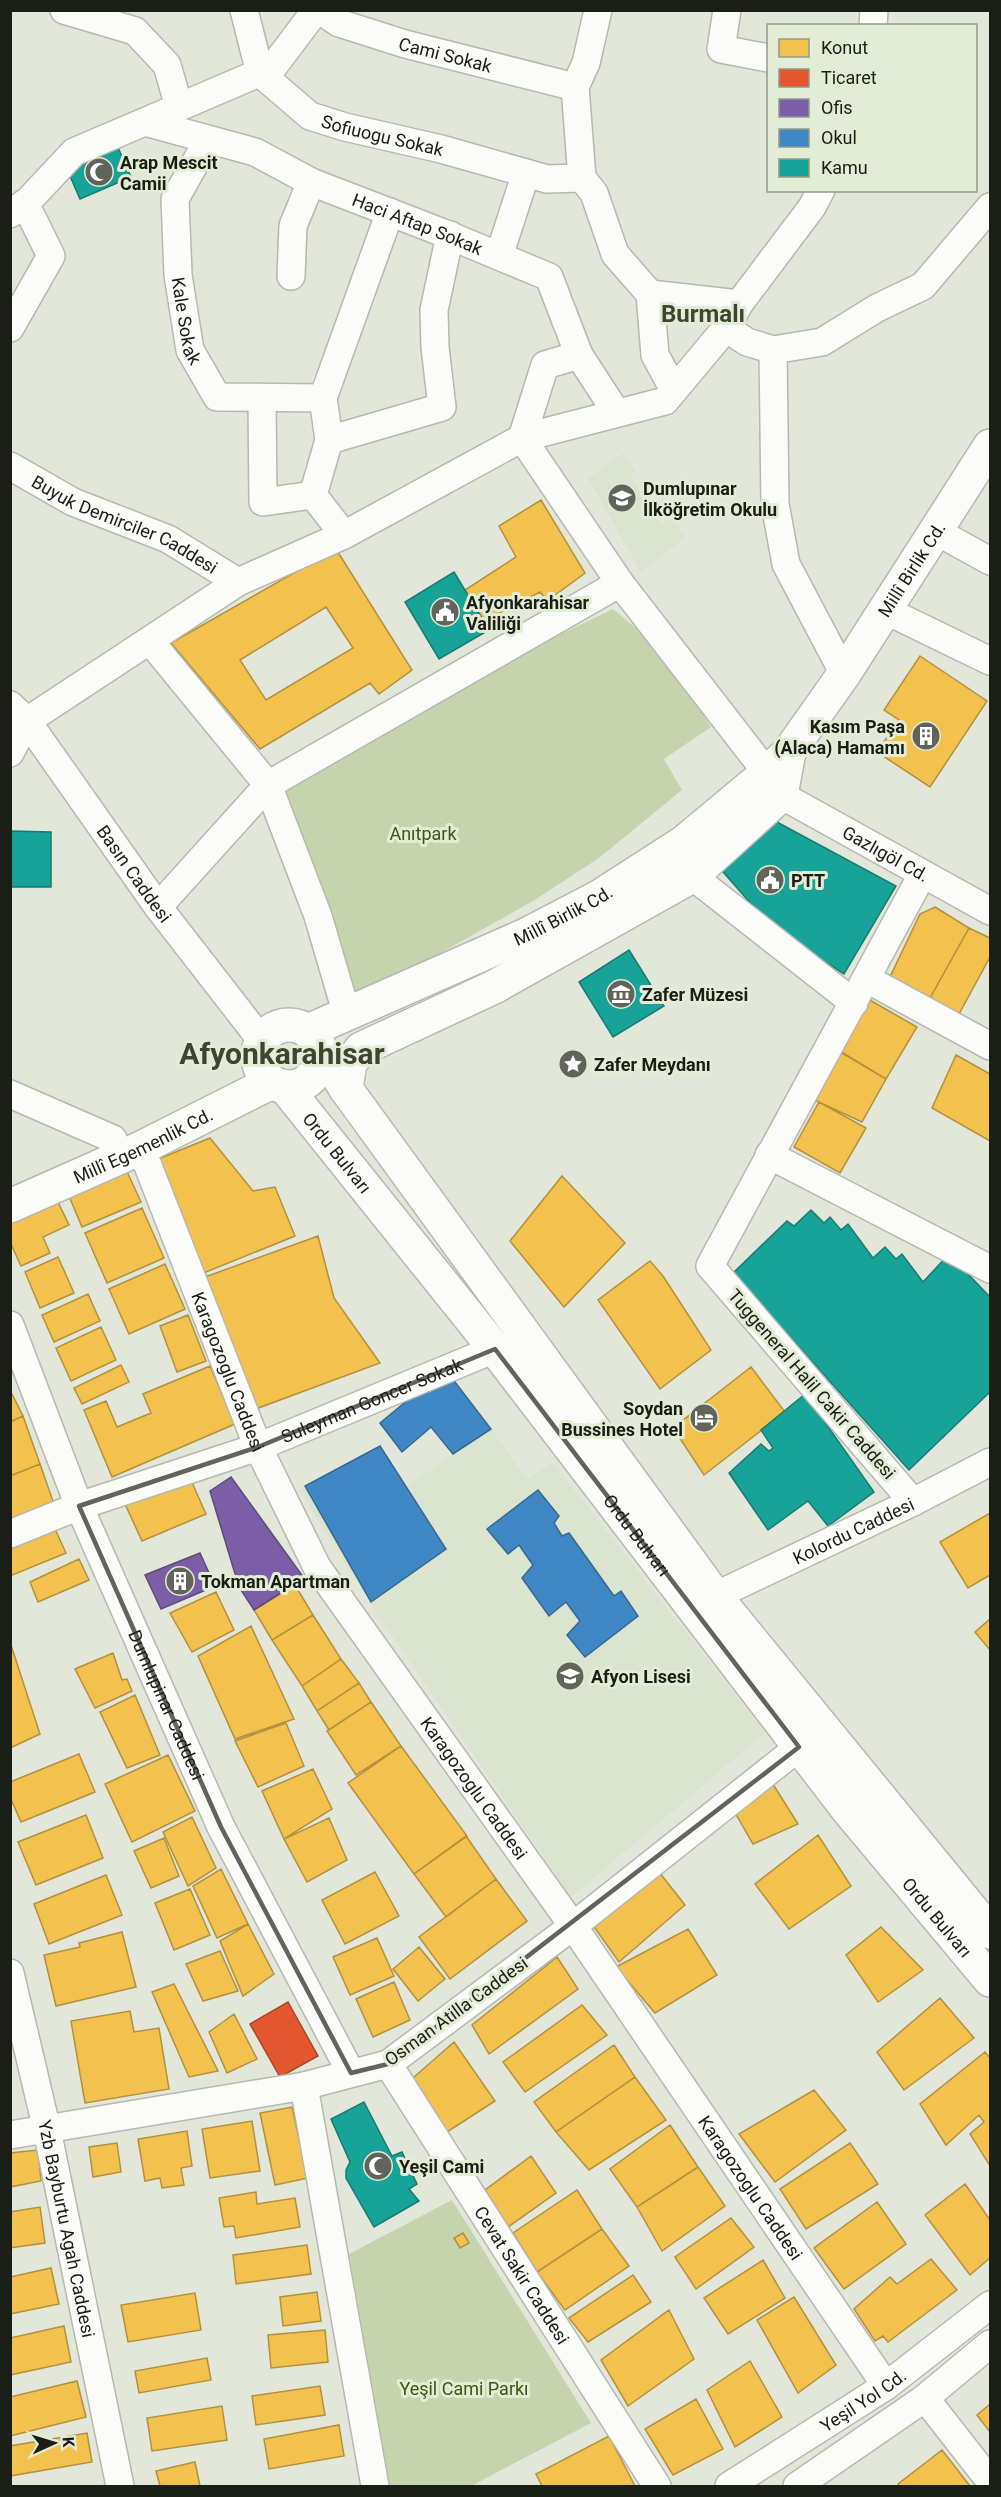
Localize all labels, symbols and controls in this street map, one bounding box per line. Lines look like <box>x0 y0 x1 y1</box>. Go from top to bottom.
legend <box>767 24 977 192</box>
street label: Cami Sokak <box>396 32 495 76</box>
text: Konut <box>821 37 868 58</box>
text: Ticaret <box>821 67 877 88</box>
text: Ofis <box>821 97 853 118</box>
street label: Sofiuogu Sokak <box>319 110 446 160</box>
text: Okul <box>821 127 857 148</box>
place label: Arap Mescit Camii <box>120 152 218 194</box>
mosque icon: Arap Mescit Camii <box>83 156 115 188</box>
text: Kamu <box>821 157 868 178</box>
street label: Haci Aftap Sokak <box>350 188 487 259</box>
street label: Kale Sokak <box>168 275 207 369</box>
district label: Burmalı <box>661 300 745 328</box>
street label: Buyuk Demirciler Caddesi <box>28 470 222 578</box>
place label: Dumlupınar İlköğretim Okulu <box>643 478 777 520</box>
school or university icon: Dumlupınar İlköğretim Okulu <box>606 482 638 514</box>
street label: Millî Birlik Cd. <box>873 518 949 621</box>
place label: Afyonkarahisar Valiliği <box>466 592 590 634</box>
public building icon: Afyonkarahisar Valiliği <box>429 596 461 628</box>
place label: Kasım Paşa (Alaca) Hamamı <box>774 716 905 759</box>
building icon: Kasım Paşa (Alaca) Hamamı <box>910 720 942 752</box>
street label: Basın Caddesi <box>93 821 176 926</box>
street label: Gazlıgöl Cd. <box>839 821 933 886</box>
park label: Anıtpark <box>389 823 457 844</box>
public building icon: PTT <box>754 864 786 896</box>
place label: PTT <box>791 870 825 891</box>
street label: Millî Birlik Cd. <box>510 881 616 950</box>
museum icon: Zafer Müzesi <box>605 978 637 1010</box>
place label: Zafer Müzesi <box>642 984 748 1005</box>
district label: Afyonkarahisar <box>179 1036 385 1071</box>
place icon: Zafer Meydanı <box>557 1048 589 1080</box>
place label: Zafer Meydanı <box>594 1054 711 1075</box>
street label: Millî Egemenlik Cd. <box>70 1103 216 1187</box>
street label: Ordu Bulvarı <box>299 1108 376 1197</box>
street label: Tuggeneral Halil Cakir Caddesi <box>724 1285 900 1483</box>
street label: Karagozoglu Caddesi <box>188 1289 269 1455</box>
street label: Suleyrnan Goncer Sokak <box>278 1353 466 1447</box>
place label: Soydan Bussines Hotel <box>561 1398 683 1440</box>
hotel icon: Soydan Bussines Hotel <box>688 1402 720 1434</box>
street label: Ordu Bulvarı <box>599 1490 675 1580</box>
street label: Kolordu Caddesi <box>789 1493 917 1568</box>
building icon: Tokman Apartman <box>164 1565 196 1597</box>
place label: Tokman Apartman <box>201 1571 350 1592</box>
street label: Dumlupinar Caddesi <box>125 1627 209 1783</box>
school or university icon: Afyon Lisesi <box>554 1660 586 1692</box>
place label: Afyon Lisesi <box>591 1666 691 1687</box>
street label: Karagozoglu Caddesi <box>417 1713 532 1863</box>
street label: Ordu Bulvarı <box>898 1873 977 1961</box>
street label: Osman Atilla Caddesi <box>380 1952 532 2070</box>
street label: Karagozoglu Caddesi <box>694 2111 807 2264</box>
street label: Yzb Bayburtu Agah Caddesi <box>34 2118 100 2339</box>
mosque icon: Yeşil Cami <box>362 2150 394 2182</box>
place label: Yeşil Cami <box>399 2156 484 2177</box>
street label: Cevat Sakir Caddesi <box>471 2202 574 2348</box>
street label: Yeşil Yol Cd. <box>816 2364 910 2436</box>
park label: Yeşil Cami Parkı <box>399 2378 529 2399</box>
north arrow <box>24 2413 84 2473</box>
text: K <box>59 2436 78 2449</box>

